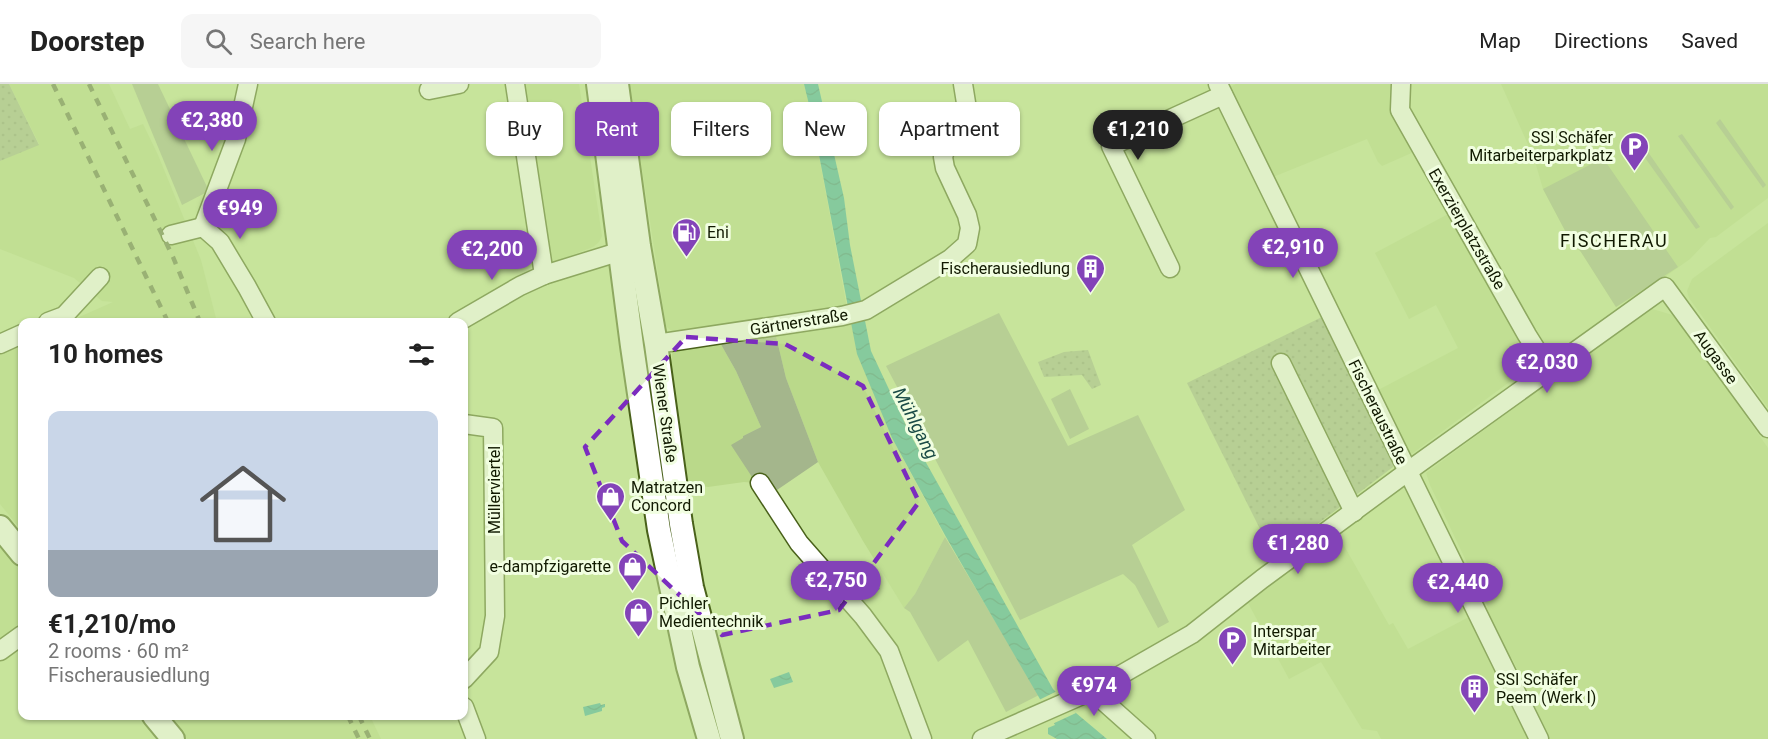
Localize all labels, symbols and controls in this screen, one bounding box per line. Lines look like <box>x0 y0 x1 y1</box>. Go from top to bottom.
search box <box>181 14 601 68</box>
text: Doorstep <box>30 25 145 58</box>
icon: search <box>202 25 235 58</box>
text: Search here <box>250 29 366 54</box>
text: Map <box>1479 29 1521 53</box>
text: Directions <box>1554 29 1648 53</box>
text: Saved <box>1681 29 1738 53</box>
pin: €2,380 <box>163 101 261 152</box>
chip: Buy <box>486 102 563 156</box>
chip: Rent <box>575 102 659 156</box>
chip: Filters <box>671 102 771 156</box>
chip: New <box>783 102 867 156</box>
chip: Apartment <box>879 102 1020 156</box>
text: €2,380 <box>181 108 243 132</box>
pin: €1,210 <box>1089 110 1187 161</box>
text: €1,210 <box>1107 117 1169 141</box>
place label: SSI Schäfer Mitarbeiterparkplatz <box>1469 128 1614 165</box>
parking icon: SSI Schäfer Mitarbeiterparkplatz <box>1618 130 1650 172</box>
street label: Exerzierplatzstraße <box>1425 165 1509 293</box>
pin: €949 <box>204 189 276 240</box>
text: €949 <box>217 196 263 220</box>
fuel station icon: Eni <box>670 216 702 258</box>
place label: Eni <box>707 223 729 242</box>
pin: €2,910 <box>1244 228 1342 279</box>
pin: €2,200 <box>443 230 541 281</box>
district label: FISCHERAU <box>1560 230 1668 251</box>
text: €2,910 <box>1262 235 1324 259</box>
text: €2,200 <box>461 237 523 261</box>
building icon: Fischerausiedlung <box>1075 252 1107 294</box>
place label: Fischerausiedlung <box>941 259 1070 278</box>
street label: Gärtnerstraße <box>749 305 849 339</box>
street label: Augasse <box>1690 326 1742 388</box>
icon: filters <box>405 338 438 371</box>
text: 10 homes <box>48 339 163 369</box>
pin: €2,030 <box>1498 343 1596 394</box>
text: €2,030 <box>1516 350 1578 374</box>
street label: Fischeraustraße <box>1344 356 1412 468</box>
street label: Wiener Straße <box>649 362 681 464</box>
water label: Mühlgang <box>889 384 943 462</box>
street label: Müllerviertel <box>485 446 504 534</box>
icon: home <box>189 450 297 558</box>
place label: Matratzen Concord <box>631 478 703 515</box>
shop icon: Matratzen Concord <box>594 480 626 522</box>
pin: €1,280 <box>1249 524 1347 575</box>
text: €1,280 <box>1267 531 1329 555</box>
shop icon: e-dampfzigarette <box>616 550 648 592</box>
place label: e-dampfzigarette <box>490 557 611 576</box>
pin: €2,750 <box>787 561 885 612</box>
pin: €2,440 <box>1409 563 1507 614</box>
text: €2,750 <box>805 568 867 592</box>
text: €2,440 <box>1427 570 1489 594</box>
place label: Pichler Medientechnik <box>659 594 764 631</box>
shop icon: Pichler Medientechnik <box>622 596 654 638</box>
text: €1,210/mo <box>48 609 176 639</box>
place label: Interspar Mitarbeiter <box>1253 622 1331 659</box>
parking icon: Interspar Mitarbeiter <box>1216 624 1248 666</box>
text: 2 rooms · 60 m² <box>48 639 189 663</box>
text: Fischerausiedlung <box>48 663 210 687</box>
pin: €974 <box>1058 666 1130 717</box>
place label: SSI Schäfer Peem (Werk I) <box>1496 670 1596 707</box>
building icon: SSI Schäfer Peem (Werk I) <box>1459 672 1491 714</box>
text: €974 <box>1071 673 1117 697</box>

